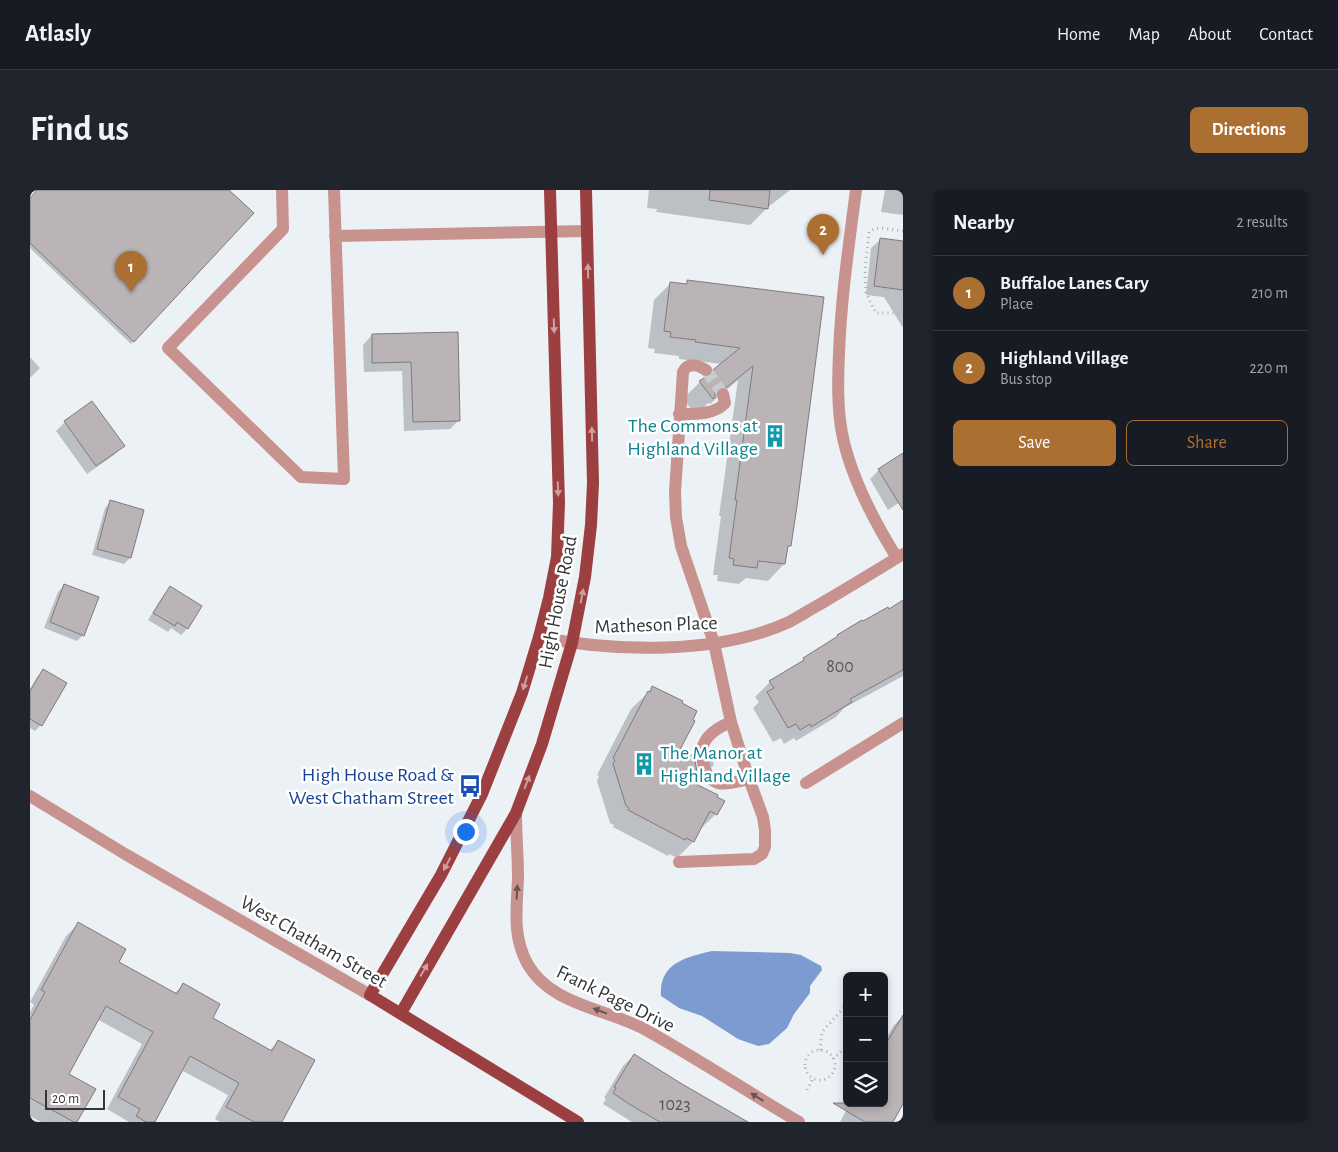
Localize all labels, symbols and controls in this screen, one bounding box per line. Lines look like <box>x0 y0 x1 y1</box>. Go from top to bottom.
text: Atlasly <box>25 22 91 46</box>
text: Home <box>1057 26 1100 44</box>
text: Map <box>1128 26 1160 44</box>
text: About <box>1188 26 1231 44</box>
text: Contact <box>1259 26 1313 44</box>
button: Directions <box>1190 107 1308 153</box>
text: Find us <box>30 112 129 147</box>
text: Nearby <box>953 212 1014 233</box>
pin: 2 <box>807 214 839 255</box>
text: 2 results <box>1236 214 1288 230</box>
pin: 1 <box>115 251 147 292</box>
one-way arrow <box>584 263 592 279</box>
text: Buffaloe Lanes Cary <box>1000 274 1149 293</box>
text: 1 <box>966 285 972 301</box>
text: 210 m <box>1251 285 1288 301</box>
text: Place <box>1000 296 1033 312</box>
one-way arrow <box>550 318 558 334</box>
text: Highland Village <box>1000 349 1128 368</box>
text: 2 <box>965 360 973 376</box>
text: 220 m <box>1250 360 1288 376</box>
text: Bus stop <box>1000 371 1052 387</box>
place label: The Commons at Highland Village <box>627 416 759 459</box>
button: Save <box>953 420 1116 466</box>
button: Share <box>1126 420 1288 466</box>
building icon: The Commons at Highland Village <box>762 423 788 449</box>
one-way arrow <box>588 426 596 442</box>
one-way arrow <box>554 481 562 497</box>
street label: High House Road <box>535 534 581 670</box>
one-way arrow <box>578 587 586 603</box>
street label: Matheson Place <box>594 613 718 637</box>
house number: 800 <box>826 658 854 676</box>
one-way arrow <box>521 676 529 691</box>
place label: The Manor at Highland Village <box>660 743 791 786</box>
building icon: The Manor at Highland Village <box>631 751 657 777</box>
place label: High House Road & West Chatham Street <box>288 765 455 808</box>
bus stop icon: High House Road & West Chatham Street <box>457 773 483 799</box>
one-way arrow <box>524 775 532 789</box>
your location <box>453 819 479 845</box>
one-way arrow <box>442 857 451 871</box>
one-way arrow <box>513 884 521 900</box>
street label: West Chatham Street <box>237 892 391 992</box>
street label: Frank Page Drive <box>553 962 678 1036</box>
one-way arrow <box>420 963 429 977</box>
map controls <box>843 972 888 1107</box>
button: + <box>843 972 888 1017</box>
one-way arrow <box>592 1007 607 1014</box>
button: − <box>843 1017 888 1062</box>
button: layers <box>843 1062 888 1107</box>
scale bar <box>45 1087 105 1110</box>
text: 20 m <box>52 1092 79 1106</box>
one-way arrow <box>751 1092 764 1102</box>
house number: 1023 <box>659 1096 691 1114</box>

